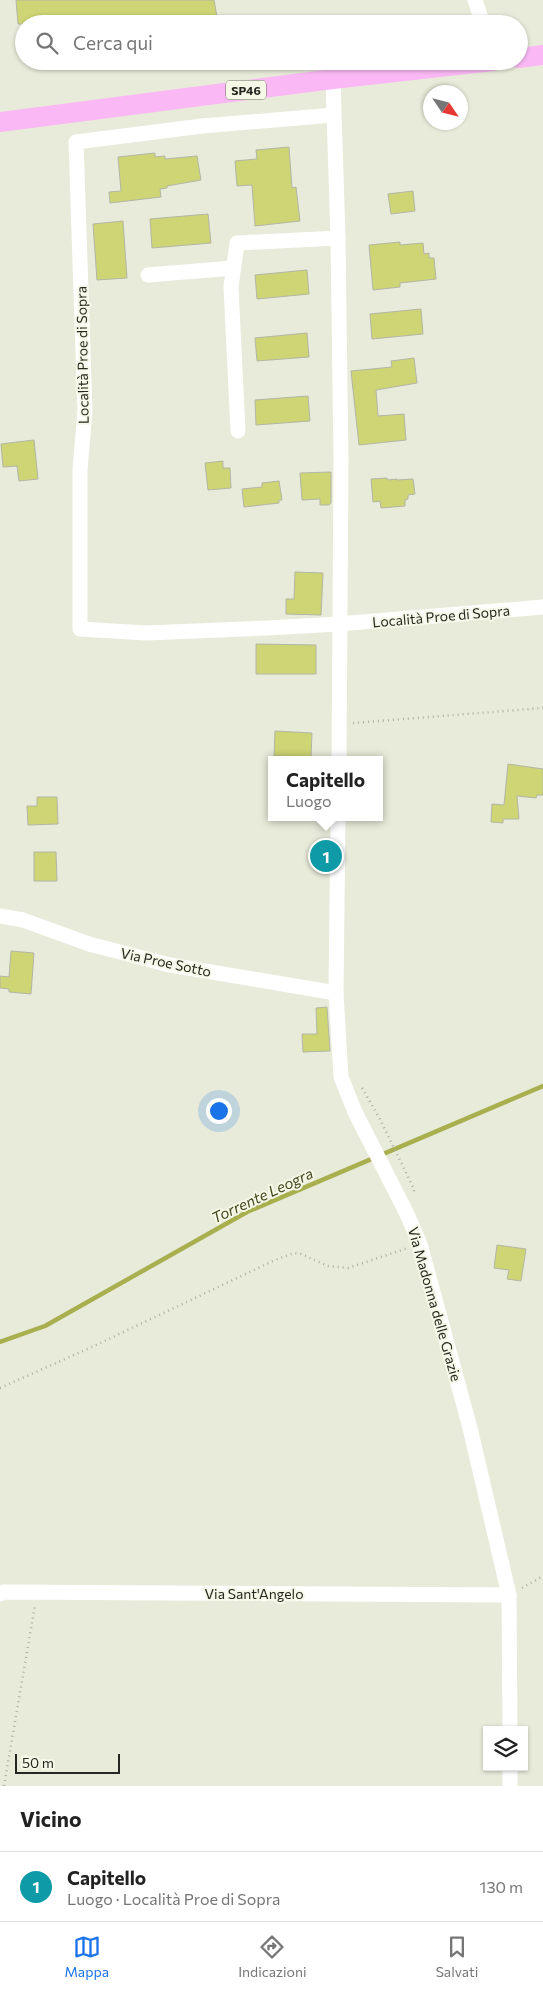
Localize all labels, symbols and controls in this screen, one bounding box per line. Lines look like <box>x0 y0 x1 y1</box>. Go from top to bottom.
search box <box>15 15 528 70</box>
icon: search <box>33 29 61 57</box>
text: Cerca qui <box>73 31 153 54</box>
road number: SP46 <box>226 80 266 100</box>
north arrow <box>423 85 468 130</box>
street label: Località Proe di Sopra <box>72 286 92 424</box>
street label: Località Proe di Sopra <box>372 602 510 630</box>
popup <box>268 756 383 821</box>
text: Capitello <box>286 768 365 791</box>
text: Luogo <box>286 791 332 810</box>
pin: 1 <box>310 837 342 875</box>
street label: Via Proe Sotto <box>119 944 213 980</box>
your location <box>206 1098 232 1124</box>
water label: Torrente Leogra <box>208 1164 316 1226</box>
street label: Via Madonna delle Grazie <box>405 1225 465 1383</box>
street label: Via Sant'Angelo <box>205 1585 304 1602</box>
map controls <box>483 1726 528 1771</box>
button: layers <box>483 1726 528 1771</box>
scale bar <box>15 1751 120 1774</box>
text: 50 m <box>22 1754 54 1771</box>
text: Vicino <box>20 1806 81 1831</box>
text: Capitello <box>67 1866 146 1889</box>
text: 1 <box>32 1877 40 1896</box>
text: 130 m <box>480 1877 523 1896</box>
text: Luogo · Località Proe di Sopra <box>67 1889 280 1908</box>
tab: Mappa <box>65 1933 109 1980</box>
tab: Indicazioni <box>238 1933 307 1980</box>
tab: Salvati <box>436 1933 478 1980</box>

